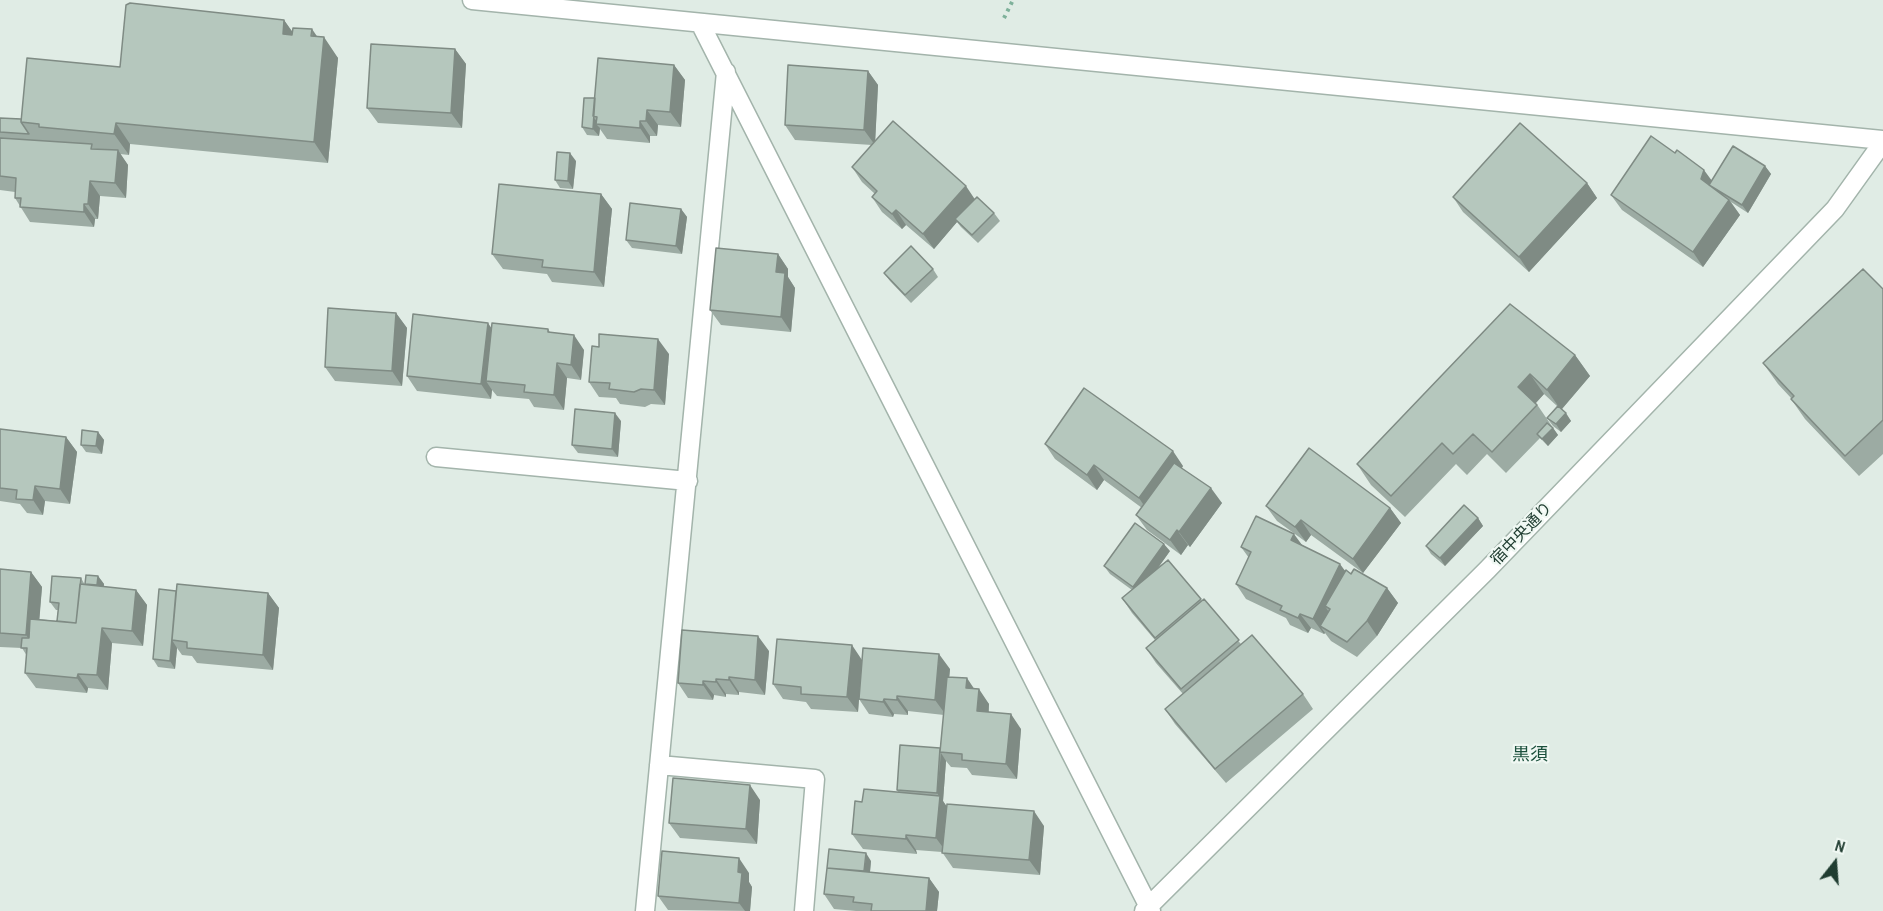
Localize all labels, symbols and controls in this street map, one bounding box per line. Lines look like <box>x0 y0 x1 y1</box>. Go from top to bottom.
street label: 宿中央通り <box>1487 499 1557 569</box>
district label: 黒須 <box>1512 744 1548 766</box>
north arrow <box>1805 833 1865 893</box>
text: N <box>1833 834 1848 858</box>

